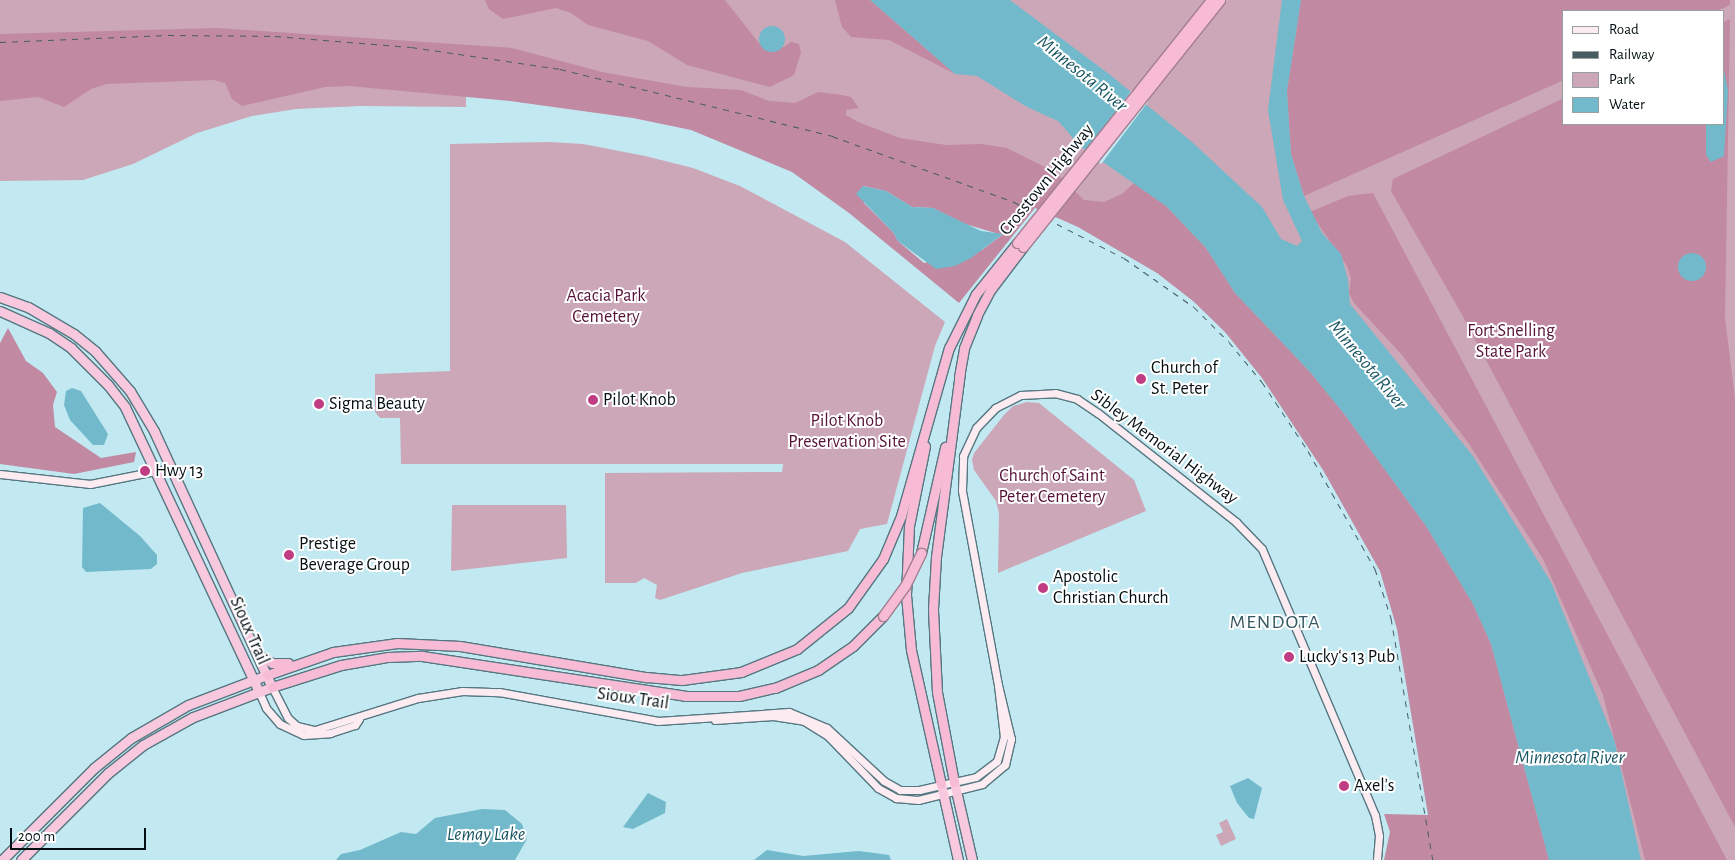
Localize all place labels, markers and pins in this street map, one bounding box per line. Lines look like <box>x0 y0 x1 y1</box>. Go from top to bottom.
place label: Church of St. Peter <box>1151 358 1218 400</box>
marker: Church of St. Peter <box>1135 373 1147 385</box>
place label: Pilot Knob <box>603 389 676 411</box>
place label: Sigma Beauty <box>329 393 425 415</box>
marker: Pilot Knob <box>587 394 599 406</box>
marker: Sigma Beauty <box>313 398 325 410</box>
place label: Hwy 13 <box>155 460 203 482</box>
marker: Hwy 13 <box>139 465 151 477</box>
place label: Prestige Beverage Group <box>299 534 410 576</box>
marker: Prestige Beverage Group <box>283 549 295 561</box>
place label: Apostolic Christian Church <box>1053 567 1169 610</box>
marker: Apostolic Christian Church <box>1037 582 1049 594</box>
place label: Lucky‘s 13 Pub <box>1299 646 1395 668</box>
marker: Lucky‘s 13 Pub <box>1283 651 1295 663</box>
place label: Axel's <box>1354 775 1394 797</box>
marker: Axel's <box>1338 780 1350 792</box>

